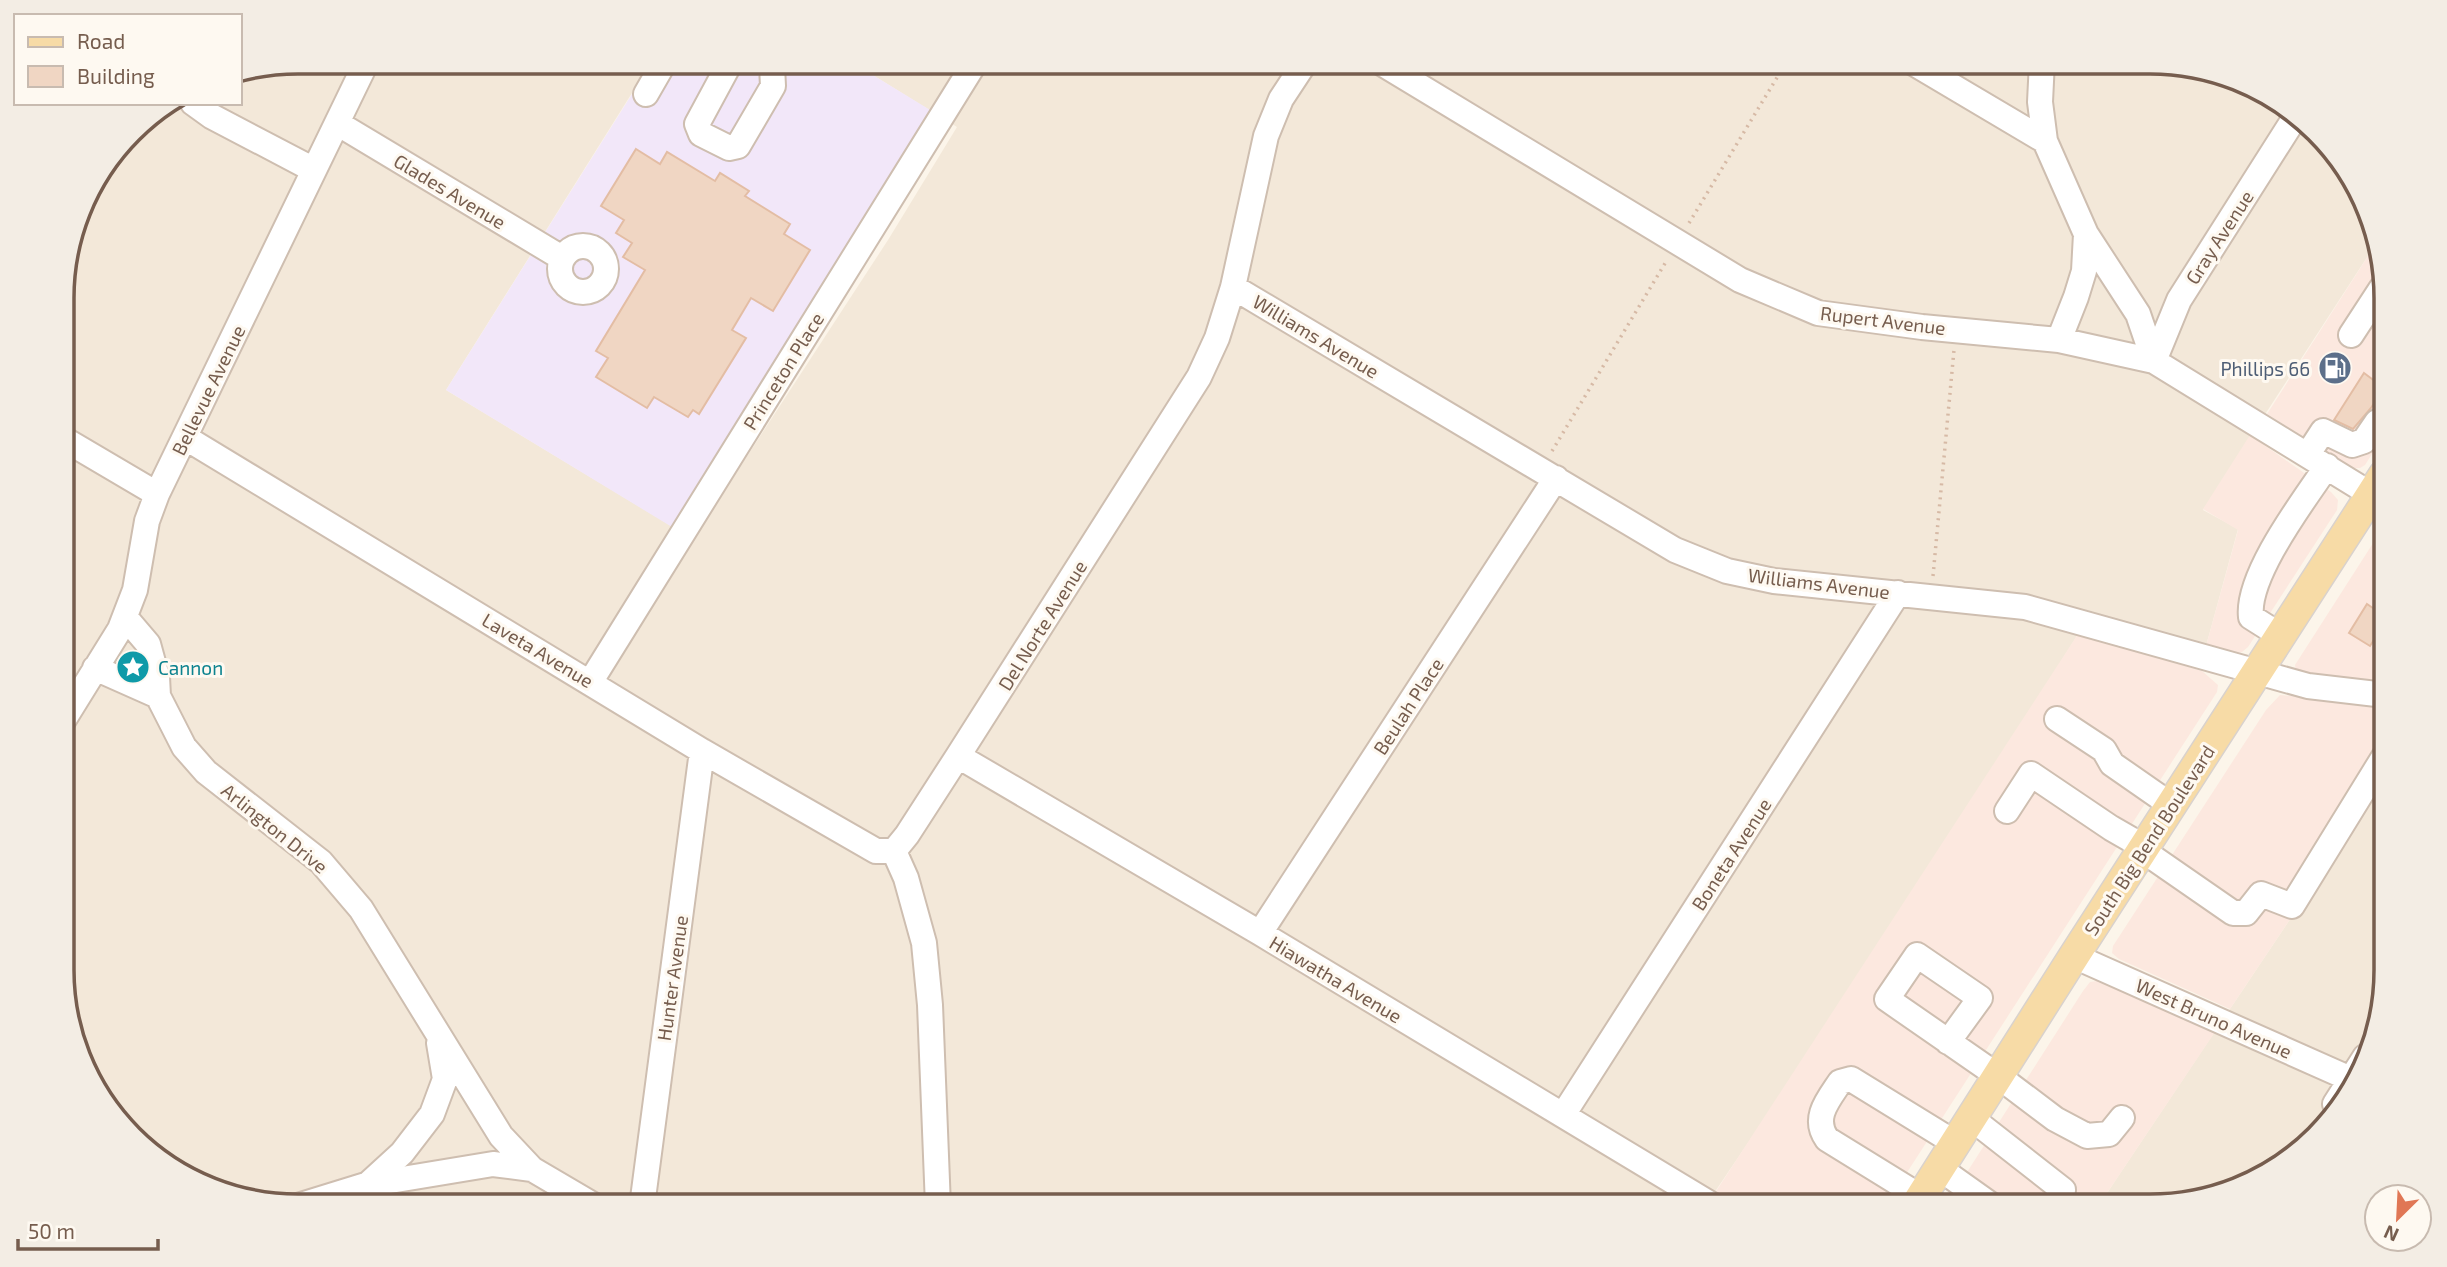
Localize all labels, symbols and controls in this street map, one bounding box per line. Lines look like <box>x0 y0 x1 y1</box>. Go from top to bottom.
legend <box>14 14 242 105</box>
text: Road <box>77 28 125 53</box>
text: Building <box>77 63 155 88</box>
street label: Glades Avenue <box>390 149 510 233</box>
street label: Gray Avenue <box>2180 186 2258 288</box>
street label: Williams Avenue <box>1249 289 1383 383</box>
street label: Rupert Avenue <box>1819 301 1947 339</box>
street label: Princeton Place <box>738 308 828 434</box>
street label: Bellevue Avenue <box>167 321 249 459</box>
fuel station icon: Phillips 66 <box>2316 349 2354 387</box>
place label: Phillips 66 <box>2220 357 2310 380</box>
street label: Del Norte Avenue <box>993 556 1091 694</box>
street label: Williams Avenue <box>1747 563 1891 603</box>
street label: Laveta Avenue <box>478 608 598 692</box>
place icon: Cannon <box>114 648 152 686</box>
street label: Beulah Place <box>1368 653 1448 759</box>
place label: Cannon <box>158 656 223 679</box>
street label: South Big Bend Boulevard <box>2079 741 2219 939</box>
street label: Arlington Drive <box>217 778 333 878</box>
street label: Boneta Avenue <box>1686 794 1776 914</box>
street label: Hunter Avenue <box>652 914 692 1042</box>
street label: Hiawatha Avenue <box>1266 931 1406 1027</box>
street label: West Bruno Avenue <box>2132 973 2296 1063</box>
north arrow <box>2363 1183 2433 1253</box>
scale bar <box>18 1208 158 1252</box>
text: 50 m <box>28 1218 75 1243</box>
text: N <box>2380 1221 2402 1247</box>

